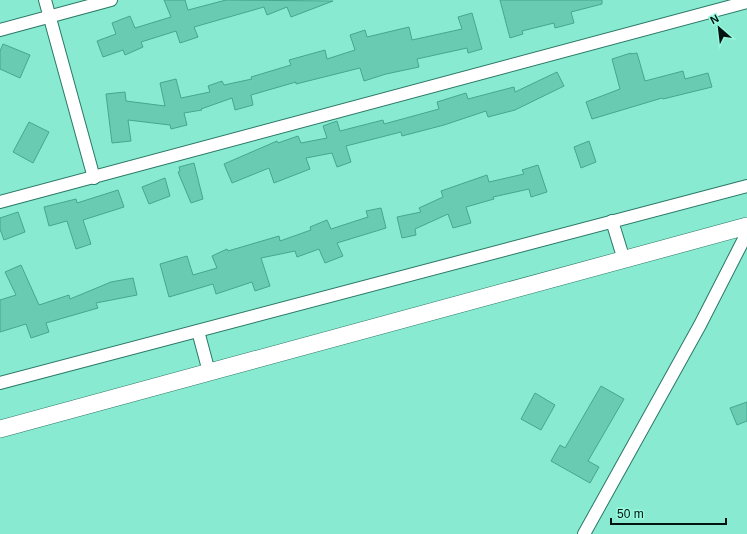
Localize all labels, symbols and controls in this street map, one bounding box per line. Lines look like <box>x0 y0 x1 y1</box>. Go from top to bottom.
north arrow <box>699 8 739 48</box>
text: N <box>708 12 721 26</box>
scale bar <box>611 500 726 526</box>
text: 50 m <box>617 507 644 521</box>

